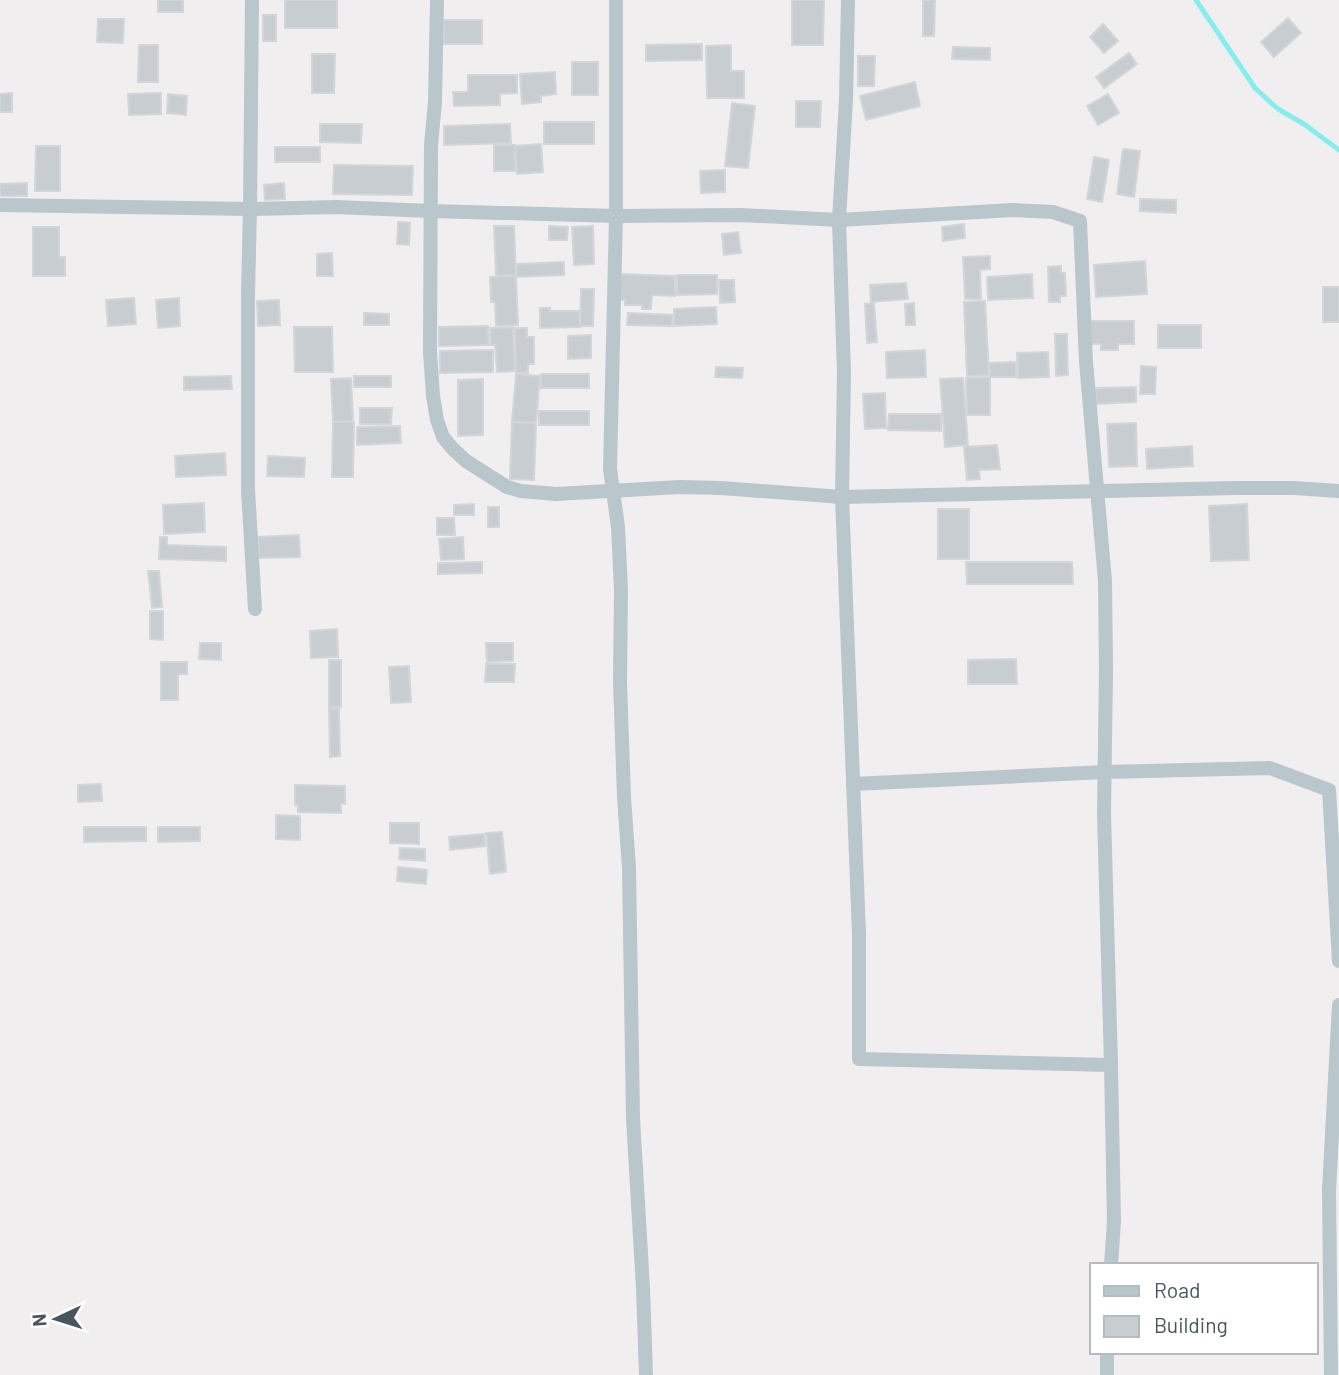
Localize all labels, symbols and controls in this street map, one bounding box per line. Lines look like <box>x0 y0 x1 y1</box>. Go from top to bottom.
legend <box>1090 1263 1318 1354</box>
text: Road <box>1154 1277 1200 1302</box>
north arrow <box>21 1284 91 1354</box>
text: Building <box>1154 1312 1228 1337</box>
text: N <box>27 1313 50 1327</box>

